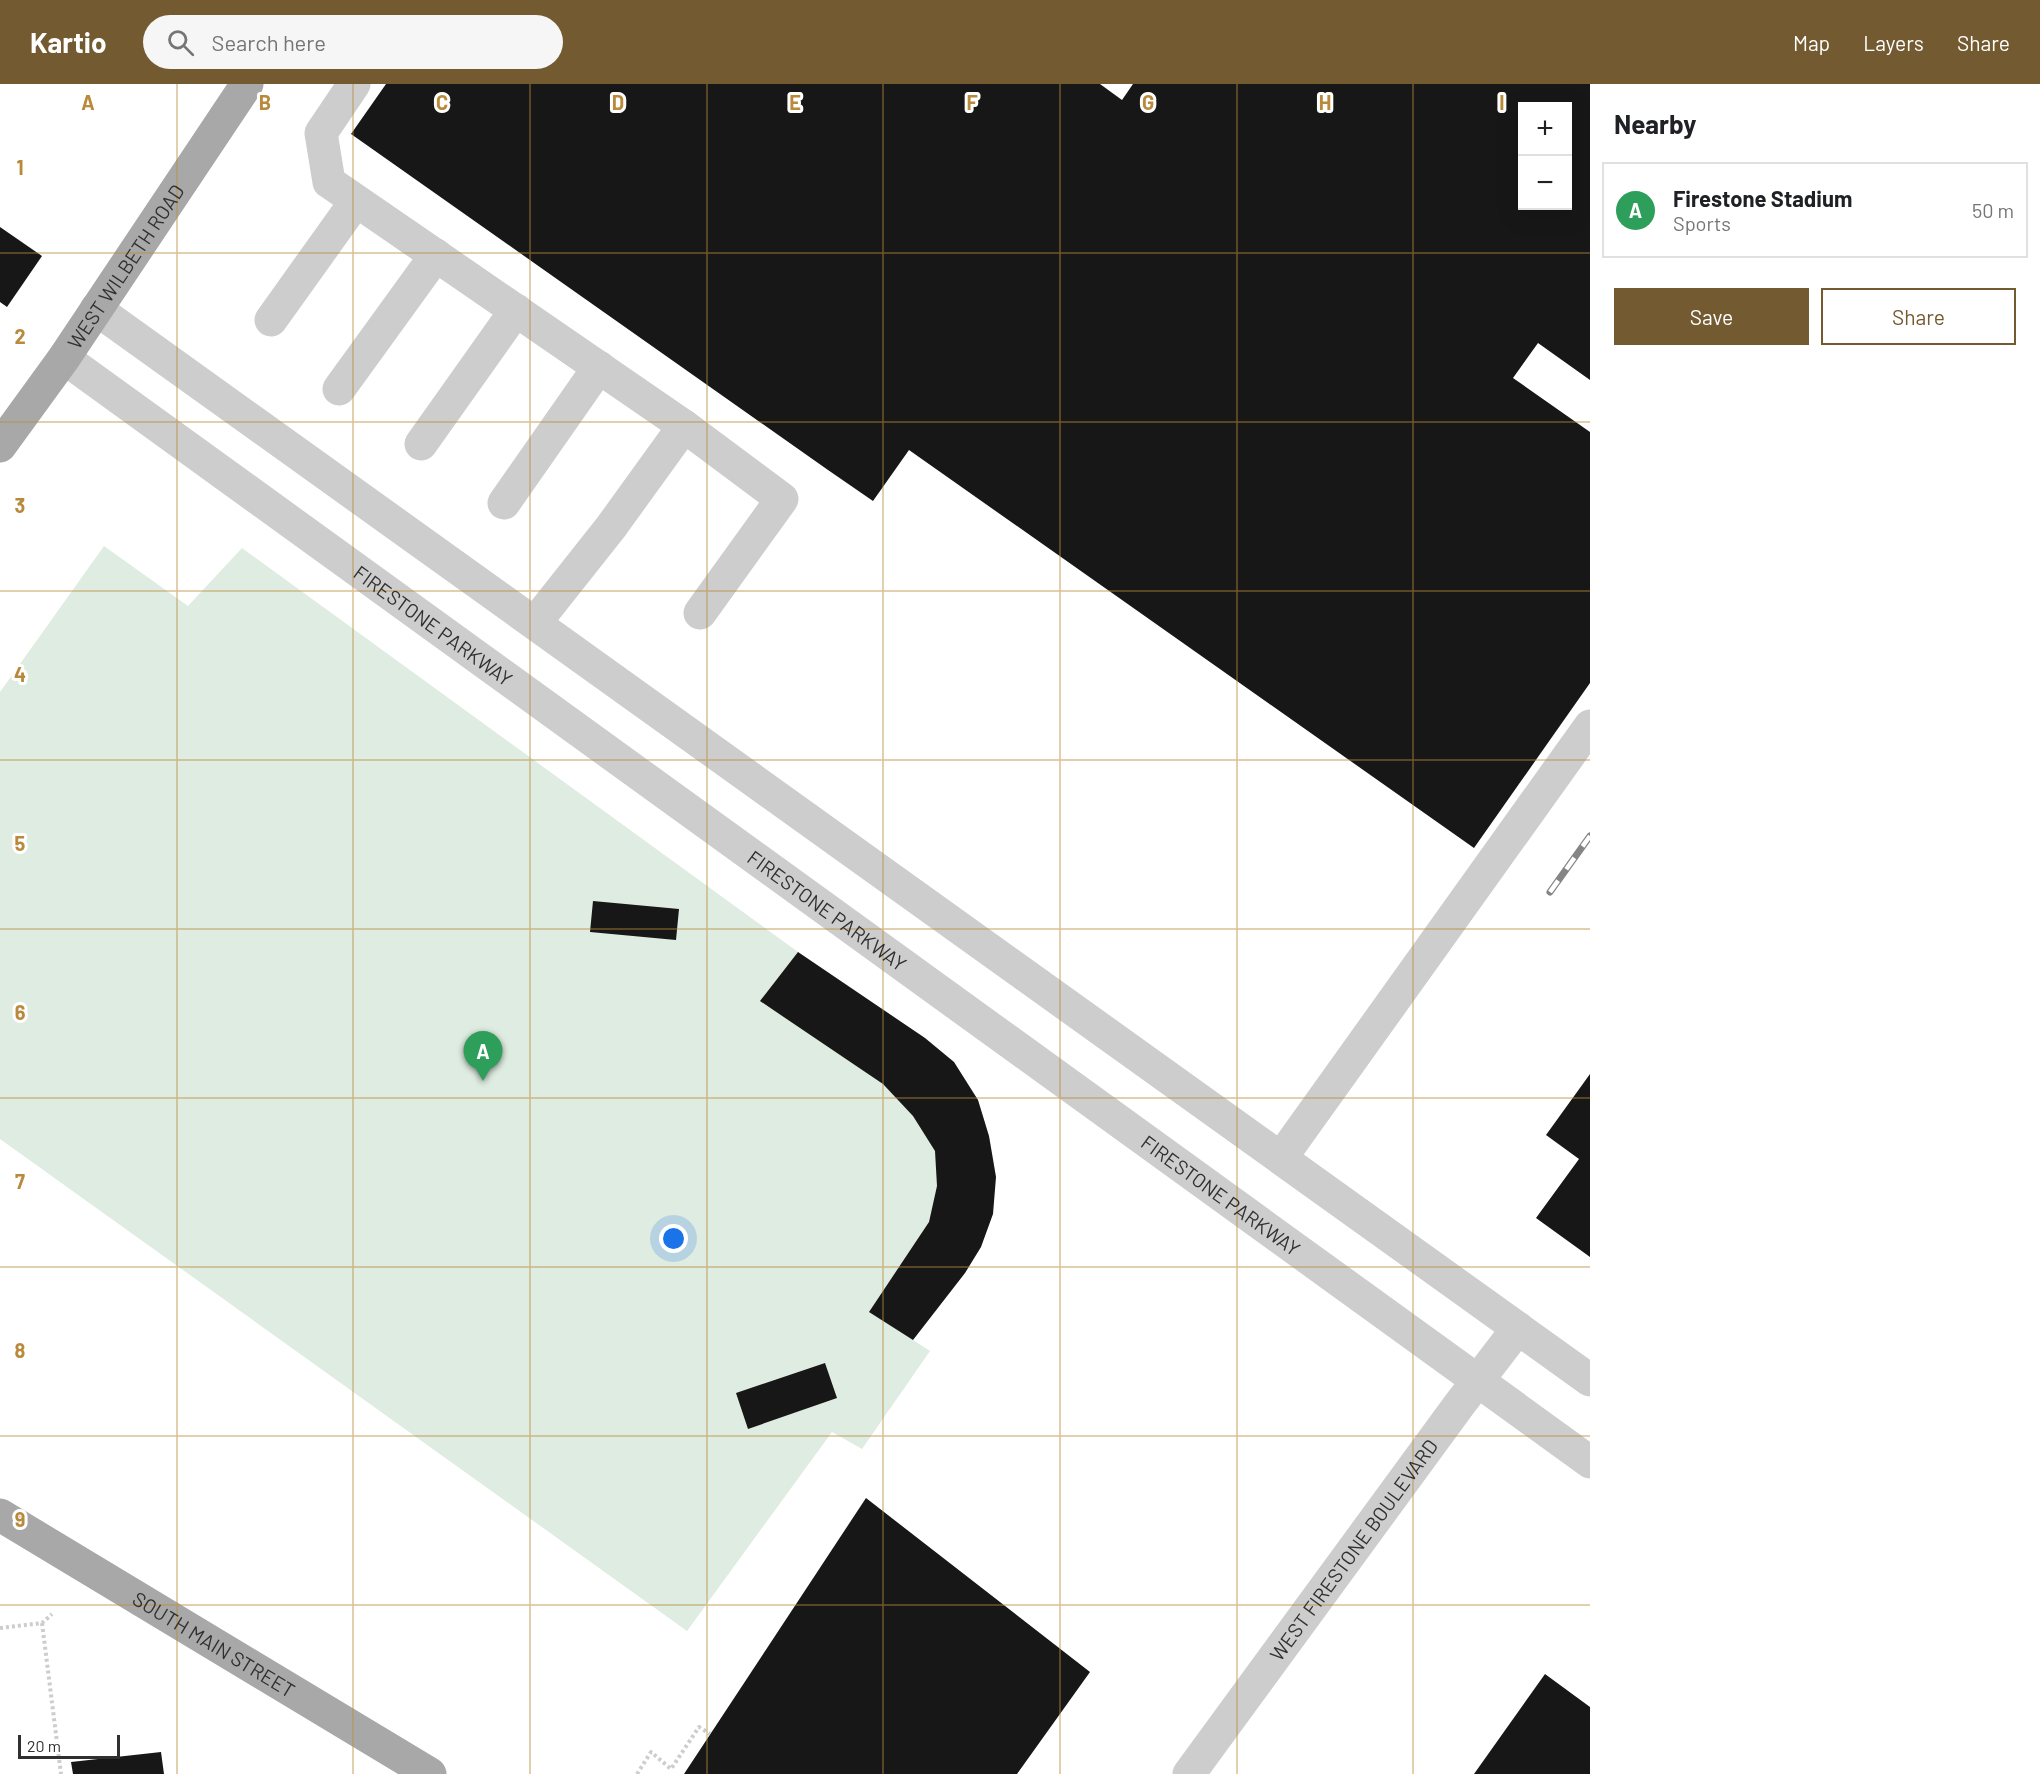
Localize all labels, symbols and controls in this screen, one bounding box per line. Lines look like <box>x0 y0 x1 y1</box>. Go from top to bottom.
search box <box>143 15 563 69</box>
text: Kartio <box>30 25 107 59</box>
icon: search <box>164 26 197 59</box>
text: Search here <box>212 29 326 55</box>
text: Map <box>1793 30 1830 55</box>
text: Layers <box>1863 30 1924 55</box>
text: Share <box>1957 30 2010 55</box>
text: A <box>81 90 95 114</box>
text: B <box>259 90 271 114</box>
text: C <box>436 90 448 114</box>
text: D <box>612 90 624 114</box>
text: E <box>789 90 801 114</box>
text: F <box>966 90 978 114</box>
text: G <box>1142 90 1154 114</box>
text: H <box>1319 90 1331 114</box>
text: I <box>1499 90 1505 114</box>
map controls <box>1518 102 1572 210</box>
button: + <box>1518 102 1572 156</box>
text: Nearby <box>1614 108 1696 139</box>
text: 1 <box>16 155 24 179</box>
button: − <box>1518 156 1572 210</box>
street label: WEST WILBETH ROAD <box>62 180 189 353</box>
text: Firestone Stadium <box>1673 185 1852 211</box>
text: A <box>1629 198 1642 222</box>
text: 50 m <box>1972 198 2014 222</box>
text: Sports <box>1673 211 1731 235</box>
button: Save <box>1614 288 1809 345</box>
button: Share <box>1821 288 2016 345</box>
text: 2 <box>14 324 26 348</box>
text: 3 <box>15 493 25 517</box>
street label: FIRESTONE PARKWAY <box>349 560 518 691</box>
text: 4 <box>14 662 26 686</box>
text: 5 <box>15 831 26 855</box>
street label: FIRESTONE PARKWAY <box>743 845 911 976</box>
text: 6 <box>15 1000 26 1024</box>
pin: A <box>464 1032 502 1081</box>
street label: FIRESTONE PARKWAY <box>1137 1130 1305 1260</box>
text: 7 <box>15 1169 25 1193</box>
your location <box>659 1224 688 1253</box>
text: 8 <box>15 1338 26 1362</box>
street label: WEST FIRESTONE BOULEVARD <box>1264 1434 1442 1665</box>
text: 9 <box>15 1507 25 1531</box>
street label: SOUTH MAIN STREET <box>129 1586 300 1702</box>
scale bar <box>18 1732 120 1760</box>
text: 20 m <box>27 1736 61 1755</box>

